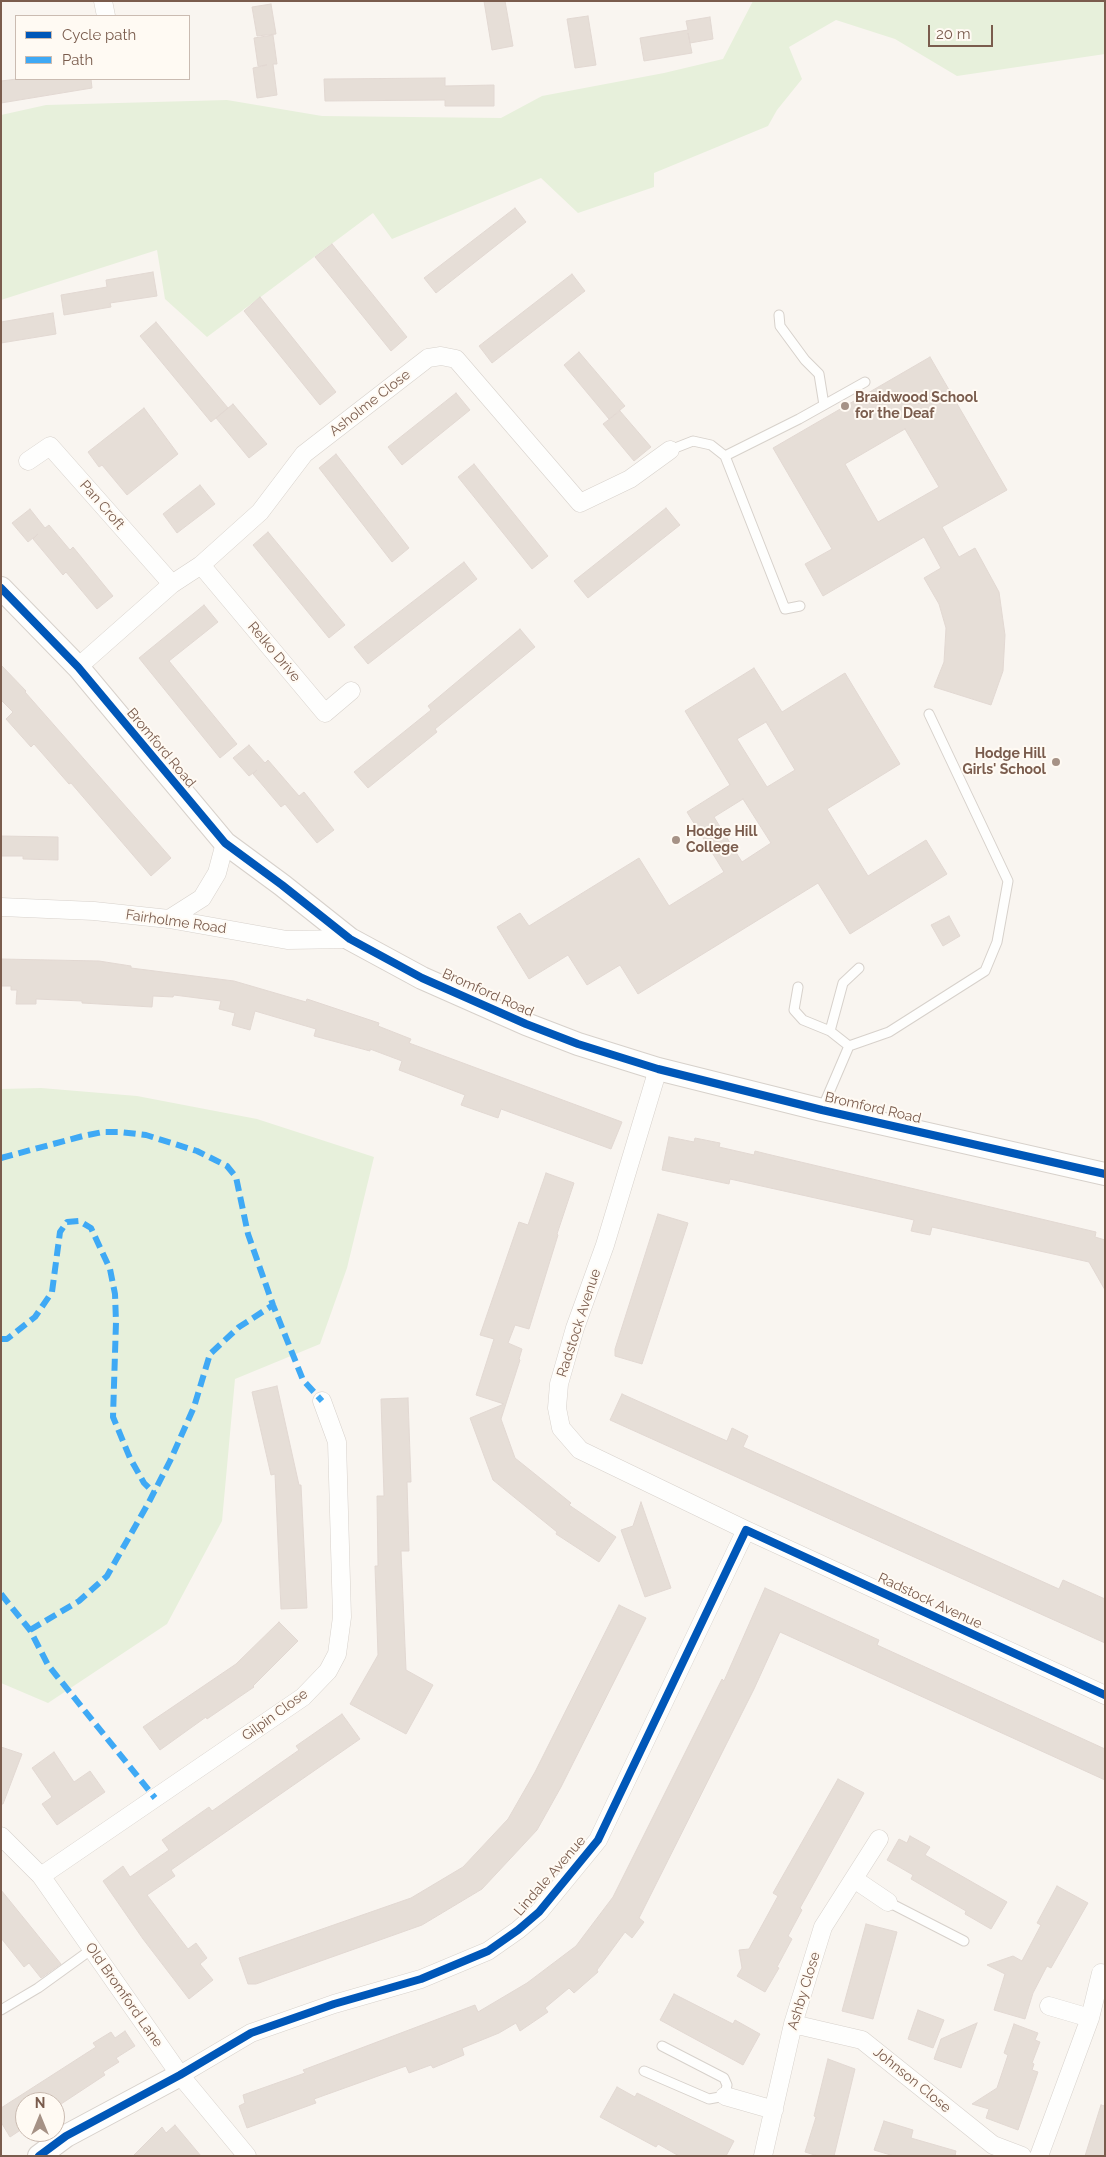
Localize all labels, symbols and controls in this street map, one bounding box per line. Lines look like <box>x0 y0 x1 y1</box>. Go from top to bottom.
legend <box>15 15 190 80</box>
scale bar <box>931 15 996 47</box>
text: 20 m <box>936 25 971 43</box>
text: Cycle path <box>62 26 136 44</box>
text: Path <box>62 51 93 69</box>
street label: Asholme Close <box>326 366 414 440</box>
place label: Braidwood School for the Deaf <box>855 390 978 422</box>
marker: Braidwood School for the Deaf <box>839 400 851 412</box>
street label: Pan Croft <box>76 477 128 533</box>
street label: Relko Drive <box>244 619 304 685</box>
street label: Bromford Road <box>123 705 199 791</box>
place label: Hodge Hill Girls' School <box>963 746 1046 779</box>
marker: Hodge Hill Girls' School <box>1050 756 1062 768</box>
place label: Hodge Hill College <box>686 824 757 856</box>
marker: Hodge Hill College <box>670 834 682 846</box>
street label: Fairholme Road <box>125 907 227 937</box>
street label: Bromford Road <box>440 965 536 1021</box>
street label: Bromford Road <box>823 1089 923 1127</box>
street label: Radstock Avenue <box>554 1267 604 1379</box>
street label: Radstock Avenue <box>875 1570 985 1632</box>
street label: Gilpin Close <box>239 1686 311 1744</box>
street label: Lindale Avenue <box>511 1833 589 1919</box>
street label: Old Bromford Lane <box>82 1940 166 2050</box>
street label: Ashby Close <box>784 1950 824 2032</box>
street label: Johnson Close <box>870 2044 954 2116</box>
north arrow <box>15 2092 65 2142</box>
text: N <box>35 2095 45 2111</box>

